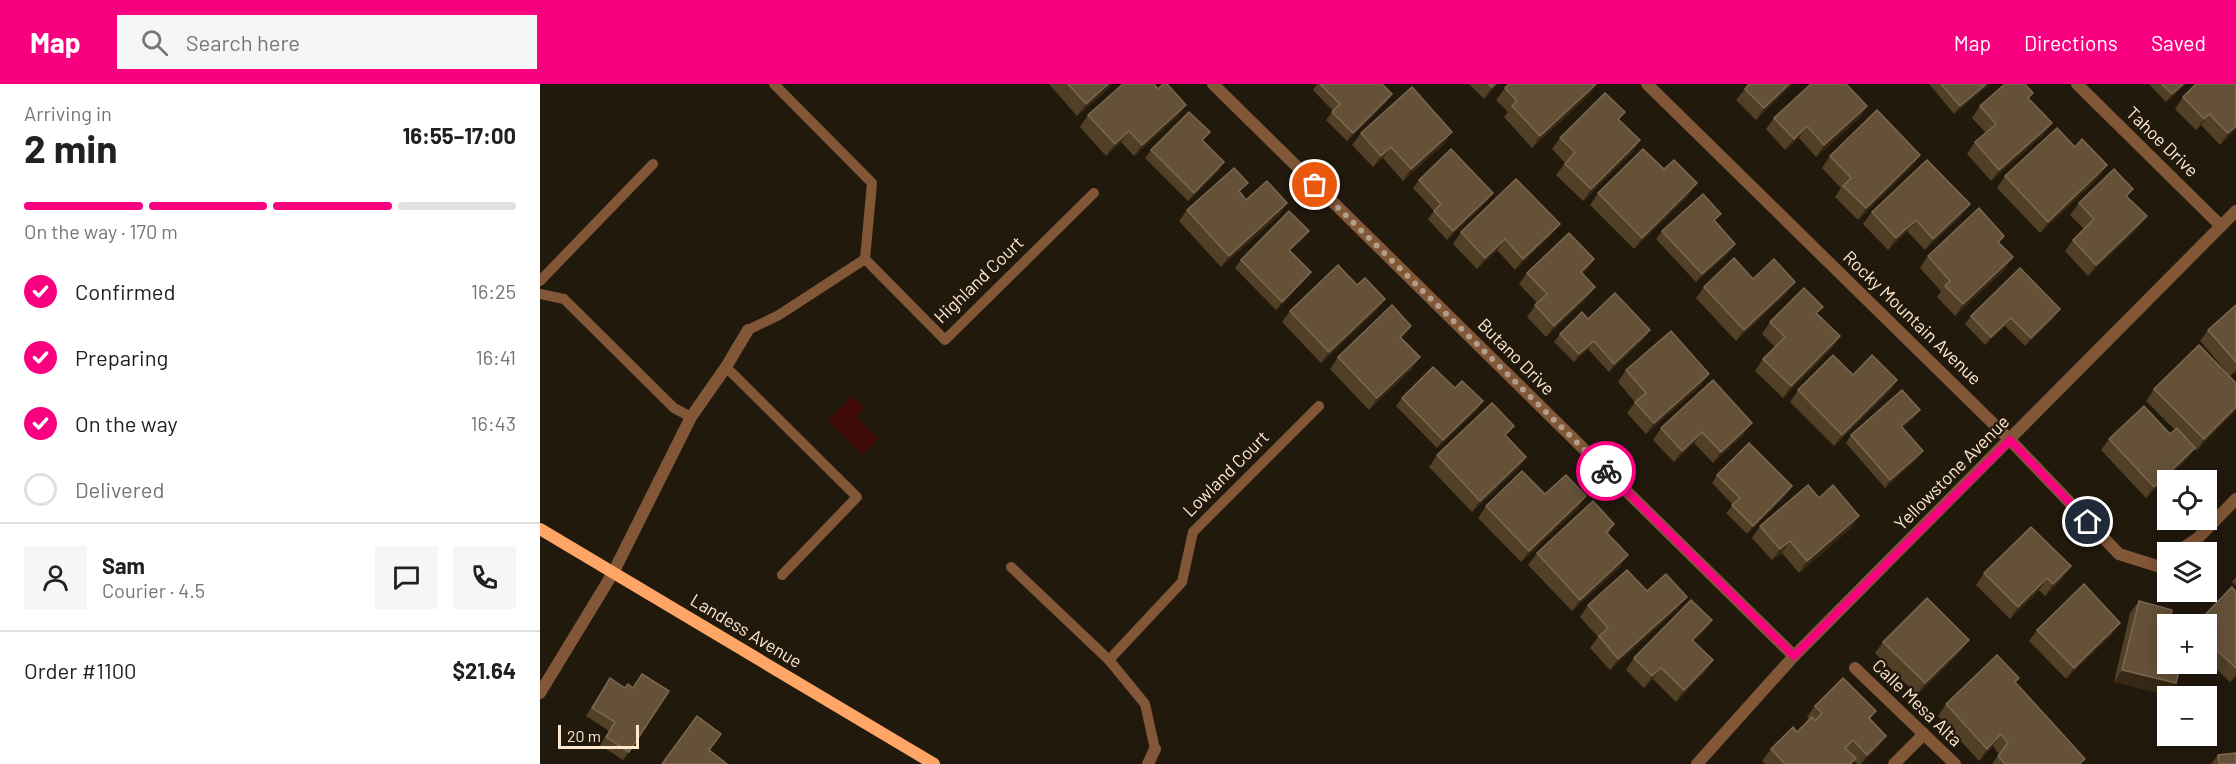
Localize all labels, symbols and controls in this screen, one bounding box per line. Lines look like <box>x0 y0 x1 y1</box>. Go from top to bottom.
search box <box>117 15 537 69</box>
text: Map <box>30 25 81 59</box>
icon: search <box>138 26 171 59</box>
text: Search here <box>186 29 300 55</box>
text: Map <box>1954 30 1991 55</box>
text: Directions <box>2024 30 2118 55</box>
text: Saved <box>2151 30 2206 55</box>
text: Arriving in <box>24 101 112 125</box>
street label: Tahoe Drive <box>2122 101 2203 181</box>
text: 16:55–17:00 <box>402 122 516 148</box>
text: 2 min <box>24 124 117 171</box>
pin <box>1289 159 1340 210</box>
icon: bag <box>1298 168 1331 201</box>
text: On the way · 170 m <box>24 219 178 243</box>
street label: Highland Court <box>929 231 1028 327</box>
street label: Rocky Mountain Avenue <box>1839 245 1986 389</box>
icon: check <box>24 275 57 308</box>
text: Confirmed <box>75 278 175 304</box>
text: 16:25 <box>471 279 516 303</box>
street label: Butano Drive <box>1474 313 1560 399</box>
icon: check <box>24 341 57 374</box>
text: Preparing <box>75 344 168 370</box>
text: 16:41 <box>476 345 516 369</box>
icon: check <box>24 407 57 440</box>
text: On the way <box>75 410 178 436</box>
street label: Yellowstone Avenue <box>1889 410 2013 534</box>
text: 16:43 <box>471 411 516 435</box>
street label: Lowland Court <box>1178 426 1273 521</box>
courier <box>1576 441 1636 501</box>
icon: bike <box>1590 455 1623 488</box>
map controls <box>2157 470 2217 746</box>
button: locate <box>2157 470 2217 530</box>
text: Delivered <box>75 476 164 502</box>
pin <box>2062 496 2113 547</box>
icon: home <box>2071 505 2104 538</box>
button: layers <box>2157 542 2217 602</box>
button: person <box>24 546 87 609</box>
button: chat <box>375 546 438 609</box>
button: phone <box>453 546 516 609</box>
text: Sam <box>102 552 145 578</box>
text: Courier · 4.5 <box>102 578 205 602</box>
street label: Landess Avenue <box>687 588 806 672</box>
button: + <box>2157 614 2217 674</box>
street label: Calle Mesa Alta <box>1868 654 1967 750</box>
text: Order #1100 <box>24 657 137 683</box>
text: $21.64 <box>452 657 516 683</box>
button: − <box>2157 686 2217 746</box>
scale bar <box>558 722 639 750</box>
text: 20 m <box>567 726 601 745</box>

